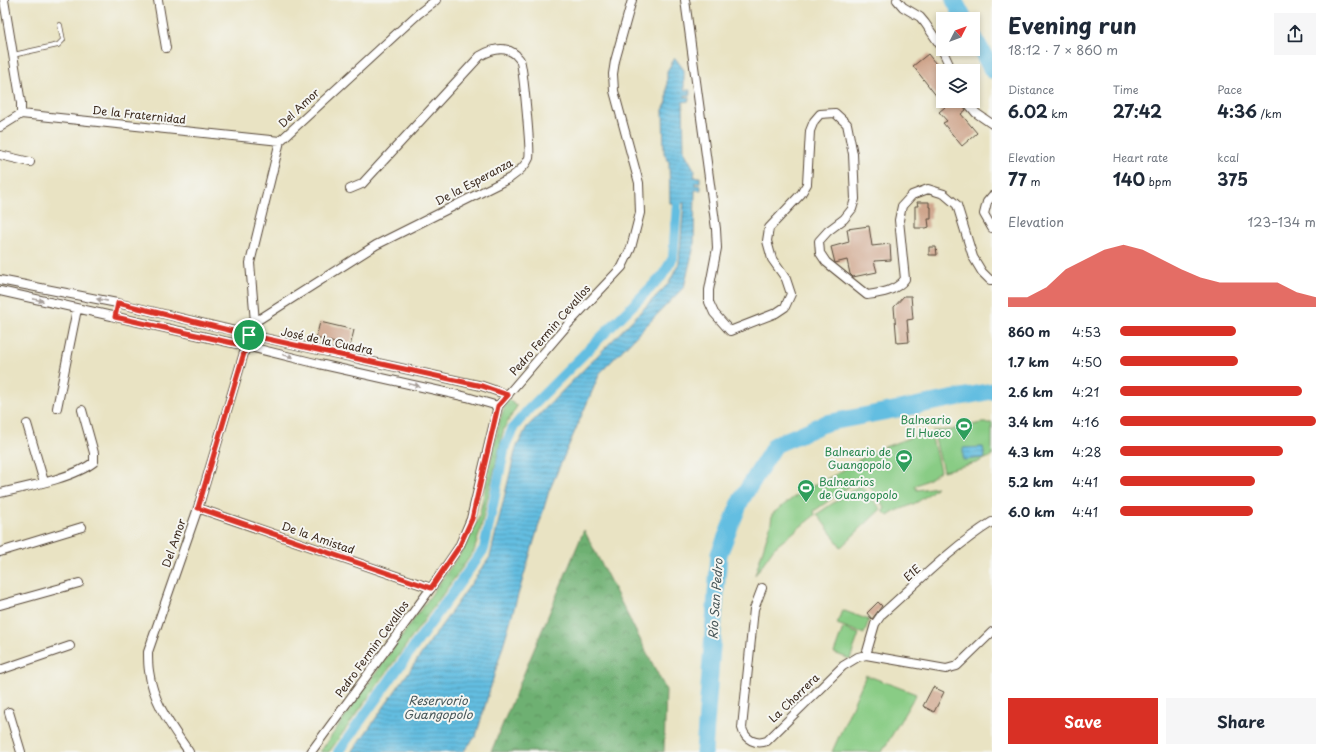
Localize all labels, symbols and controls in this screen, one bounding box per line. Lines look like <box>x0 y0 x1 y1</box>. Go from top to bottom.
text: Evening run <box>1008 8 1137 41</box>
north arrow <box>936 12 980 56</box>
map controls <box>936 12 980 108</box>
button: share <box>1274 13 1316 55</box>
text: 18:12 · 7 × 860 m <box>1008 40 1118 59</box>
button: layers <box>936 64 980 108</box>
text: Distance <box>1008 81 1054 98</box>
text: Time <box>1113 81 1139 98</box>
text: Pace <box>1217 81 1242 98</box>
street label: Del Amor <box>274 84 324 131</box>
text: 6.02 <box>1008 98 1048 124</box>
text: 27:42 <box>1113 98 1162 124</box>
text: 4:36 <box>1217 98 1257 124</box>
street label: De la Fraternidad <box>91 101 187 128</box>
text: km <box>1048 105 1068 122</box>
text: /km <box>1257 105 1282 122</box>
text: Elevation <box>1008 149 1055 166</box>
text: Heart rate <box>1113 149 1168 166</box>
text: kcal <box>1217 149 1239 166</box>
street label: De la Esperanza <box>432 153 517 209</box>
text: 77 <box>1008 166 1027 192</box>
text: 140 <box>1113 166 1145 192</box>
text: 375 <box>1217 166 1248 192</box>
text: m <box>1027 173 1040 190</box>
text: bpm <box>1145 173 1171 190</box>
text: Elevation <box>1008 212 1064 231</box>
text: 123–134 m <box>1247 212 1316 231</box>
street label: Pedro Fermin Cevallos <box>505 280 594 379</box>
one-way arrow <box>32 297 44 303</box>
one-way arrow <box>96 297 108 303</box>
pin <box>232 318 266 352</box>
street label: José de la Cuadra <box>279 322 375 359</box>
text: 860 m <box>1008 322 1050 341</box>
text: 4:53 <box>1072 322 1101 341</box>
icon: arrive <box>238 324 260 346</box>
text: 1.7 km <box>1008 352 1049 371</box>
text: 4:50 <box>1072 352 1102 371</box>
one-way arrow <box>282 354 294 360</box>
text: 2.6 km <box>1008 382 1053 401</box>
text: 4:21 <box>1072 382 1099 401</box>
one-way arrow <box>408 383 421 389</box>
place label: Balneario El Hueco <box>900 411 951 441</box>
text: 3.4 km <box>1008 412 1053 431</box>
text: 4:16 <box>1072 412 1099 431</box>
sports icon: Balneario El Hueco <box>954 416 974 441</box>
text: 4.3 km <box>1008 442 1054 461</box>
text: 4:28 <box>1072 442 1102 461</box>
place label: Balneario de Guangopolo <box>825 443 891 473</box>
sports icon: Balneario de Guangopolo <box>894 448 914 473</box>
text: 5.2 km <box>1008 472 1054 491</box>
text: 4:41 <box>1072 472 1098 491</box>
place label: Balnearios de Guangopolo <box>819 473 898 503</box>
sports icon: Balnearios de Guangopolo <box>796 478 816 503</box>
text: 6.0 km <box>1008 502 1055 521</box>
text: 4:41 <box>1072 502 1098 521</box>
street label: Del Amor <box>157 515 190 570</box>
street label: De la Amistad <box>279 517 357 558</box>
water label: Río San Pedro <box>703 557 727 640</box>
street label: E1E <box>899 560 924 585</box>
street label: Pedro Fermin Cevallos <box>331 597 413 701</box>
street label: La Chorrera <box>765 669 823 726</box>
water label: Reservorio Guangopolo <box>404 691 474 723</box>
button: Save <box>1008 698 1158 744</box>
button: Share <box>1166 698 1316 744</box>

